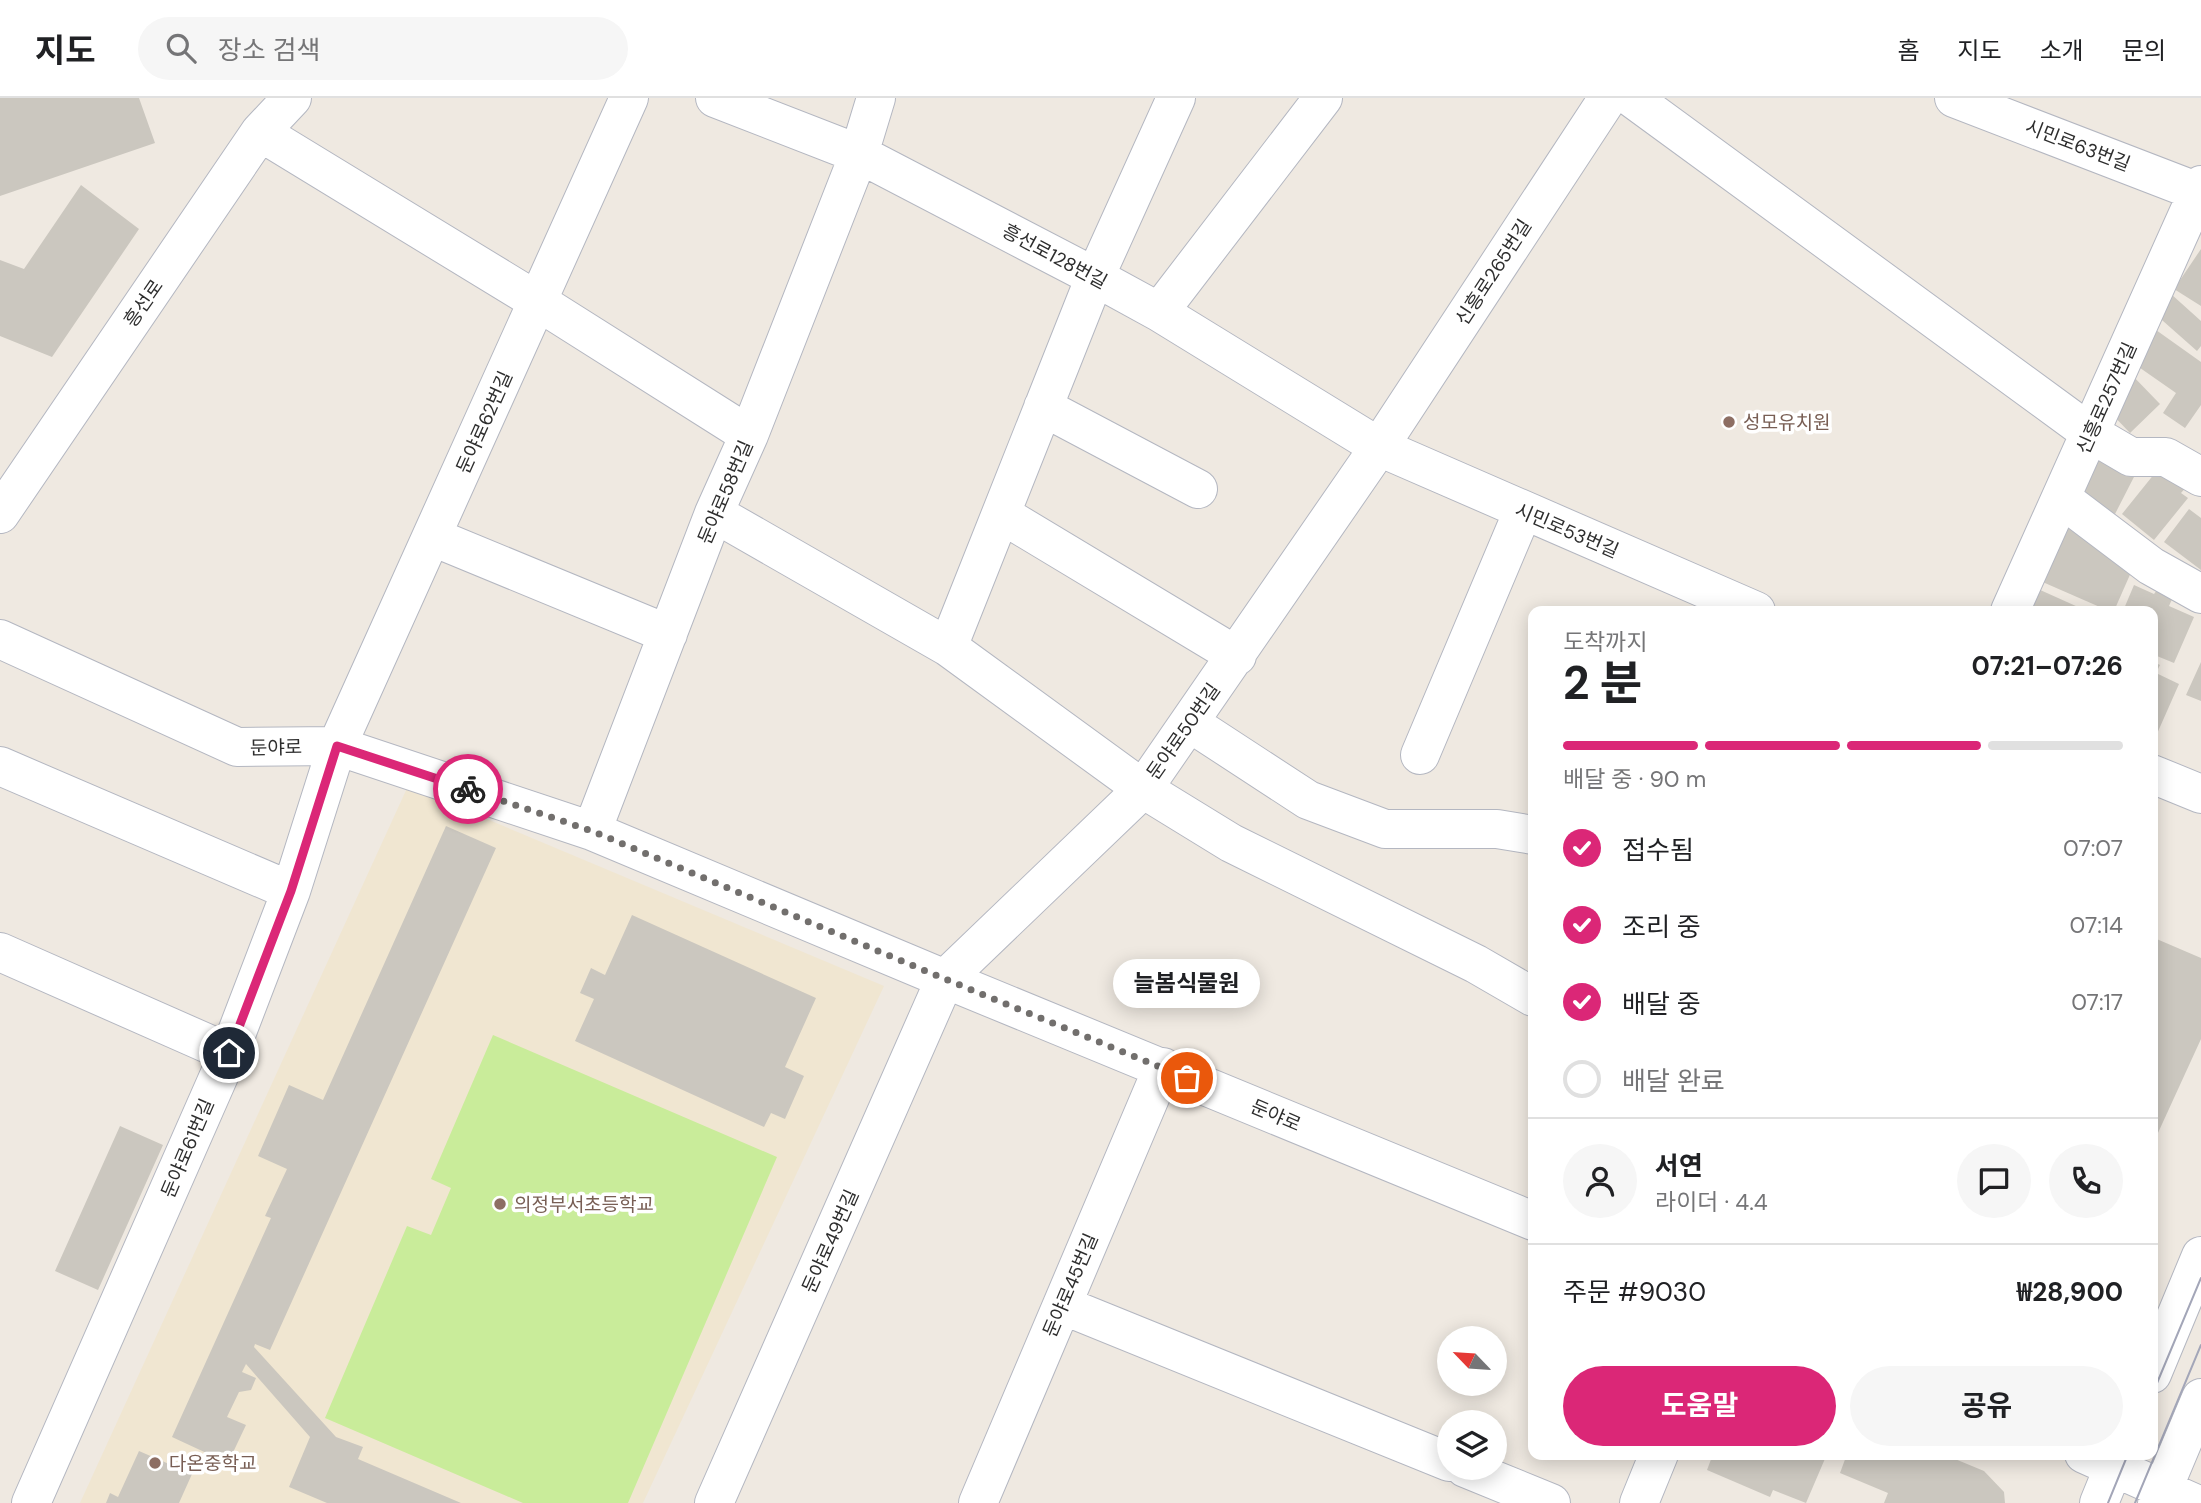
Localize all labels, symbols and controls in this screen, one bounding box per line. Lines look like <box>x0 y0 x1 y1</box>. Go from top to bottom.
search box <box>138 17 628 80</box>
text: 지도 <box>35 29 96 72</box>
icon: search <box>162 29 200 67</box>
text: 장소 검색 <box>218 33 320 67</box>
text: 홈 <box>1897 35 1919 66</box>
text: 지도 <box>1957 35 2002 66</box>
text: 소개 <box>2040 35 2084 66</box>
text: 문의 <box>2122 35 2166 66</box>
street label: 시민로63번길 <box>2022 114 2134 177</box>
street label: 신흥로265번길 <box>1450 215 1537 330</box>
street label: 흥선로128번길 <box>998 218 1112 295</box>
street label: 흥선로 <box>118 275 169 332</box>
street label: 신흥로257번길 <box>2071 338 2142 458</box>
street label: 둔야로62번길 <box>451 367 518 477</box>
place label: 성모유치원 <box>1743 410 1830 435</box>
marker: 성모유치원 <box>1721 414 1737 430</box>
street label: 둔야로58번길 <box>692 436 759 548</box>
street label: 시민로53번길 <box>1511 497 1622 564</box>
text: 도착까지 <box>1563 627 1648 657</box>
text: 07:21–07:26 <box>1972 649 2123 683</box>
text: 2 분 <box>1563 653 1643 713</box>
street label: 둔야로50번길 <box>1141 678 1226 784</box>
street label: 둔야로 <box>250 735 302 760</box>
courier <box>433 754 503 824</box>
text: 배달 중 · 90 m <box>1563 764 1706 794</box>
icon: bike <box>449 770 487 808</box>
icon: check <box>1563 829 1601 867</box>
text: 접수됨 <box>1622 833 1694 867</box>
text: 07:07 <box>2063 833 2123 863</box>
icon: check <box>1563 906 1601 944</box>
text: 조리 중 <box>1622 910 1701 944</box>
text: 07:14 <box>2070 910 2123 940</box>
callout: 늘봄식물원 <box>1114 959 1260 1008</box>
text: 늘봄식물원 <box>1134 968 1239 998</box>
icon: check <box>1563 983 1601 1021</box>
text: 배달 중 <box>1622 987 1701 1021</box>
text: 07:17 <box>2071 987 2123 1017</box>
pin <box>199 1023 259 1083</box>
icon: home <box>210 1034 248 1072</box>
pin <box>1157 1048 1217 1108</box>
icon: bag <box>1168 1059 1206 1097</box>
text: 배달 완료 <box>1622 1064 1725 1098</box>
street label: 둔야로 <box>1247 1094 1305 1137</box>
street label: 둔야로61번길 <box>155 1095 220 1202</box>
button: person <box>1563 1144 1637 1218</box>
button: chat <box>1957 1144 2031 1218</box>
button: phone <box>2049 1144 2123 1218</box>
text: 서연 <box>1655 1149 1703 1183</box>
street label: 둔야로49번길 <box>796 1185 864 1297</box>
text: 라이더 · 4.4 <box>1655 1187 1768 1217</box>
place label: 의정부서초등학교 <box>514 1192 654 1217</box>
marker: 의정부서초등학교 <box>492 1196 508 1212</box>
street label: 둔야로45번길 <box>1037 1229 1104 1341</box>
text: 주문 #9030 <box>1563 1275 1706 1309</box>
text: ₩28,900 <box>2017 1275 2123 1309</box>
north arrow <box>1437 1326 1507 1396</box>
map controls <box>1437 1326 1507 1480</box>
button: 도움말 <box>1563 1366 1836 1446</box>
button: 공유 <box>1850 1366 2123 1446</box>
button: layers <box>1437 1410 1507 1480</box>
place label: 다온중학교 <box>169 1451 256 1476</box>
marker: 다온중학교 <box>147 1455 163 1471</box>

